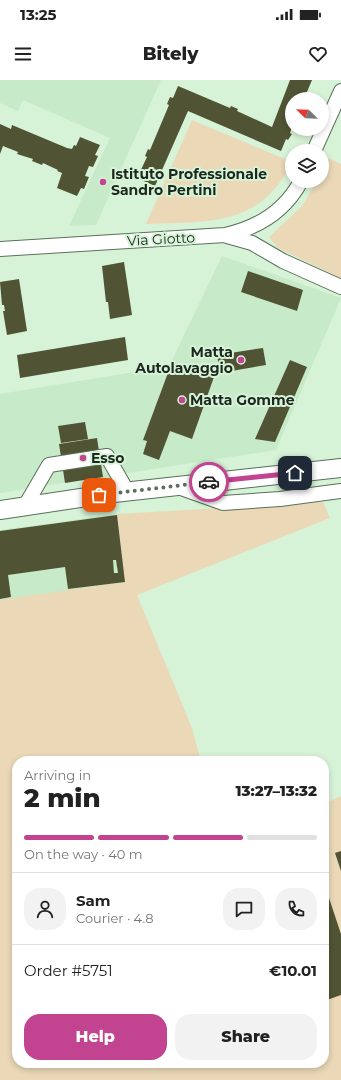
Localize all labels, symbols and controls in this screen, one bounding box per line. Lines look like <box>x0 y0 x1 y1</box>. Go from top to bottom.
text: 13:25 <box>20 5 56 24</box>
icon: menu <box>12 43 34 65</box>
text: Bitely <box>143 43 198 65</box>
icon: heart <box>307 43 329 65</box>
north arrow <box>285 92 329 136</box>
map controls <box>285 92 329 188</box>
button: layers <box>285 144 329 188</box>
place label: Istituto Professionale Sandro Pertini <box>111 165 267 199</box>
marker: Istituto Professionale Sandro Pertini <box>98 177 108 187</box>
street label: Via Giotto <box>126 228 196 250</box>
place label: Matta Autolavaggio <box>134 343 233 377</box>
marker: Matta Autolavaggio <box>236 355 246 365</box>
place label: Matta Gomme <box>190 391 295 409</box>
marker: Matta Gomme <box>177 395 187 405</box>
place label: Esso <box>91 449 124 467</box>
marker: Esso <box>78 453 88 463</box>
pin <box>278 456 312 490</box>
courier <box>189 462 229 502</box>
icon: home <box>284 462 306 484</box>
icon: car <box>198 471 220 493</box>
pin <box>82 478 116 512</box>
icon: bag <box>88 484 110 506</box>
text: Arriving in <box>24 767 91 783</box>
text: 13:27–13:32 <box>235 781 317 800</box>
text: 2 min <box>24 782 101 814</box>
text: On the way · 40 m <box>24 846 143 862</box>
button: person <box>24 888 66 930</box>
button: chat <box>223 888 265 930</box>
button: phone <box>275 888 317 930</box>
text: Sam <box>76 891 111 910</box>
text: Courier · 4.8 <box>76 910 154 926</box>
text: Order #5751 <box>24 961 113 980</box>
text: €10.01 <box>269 961 317 980</box>
button: Help <box>24 1014 167 1060</box>
button: Share <box>175 1014 317 1060</box>

